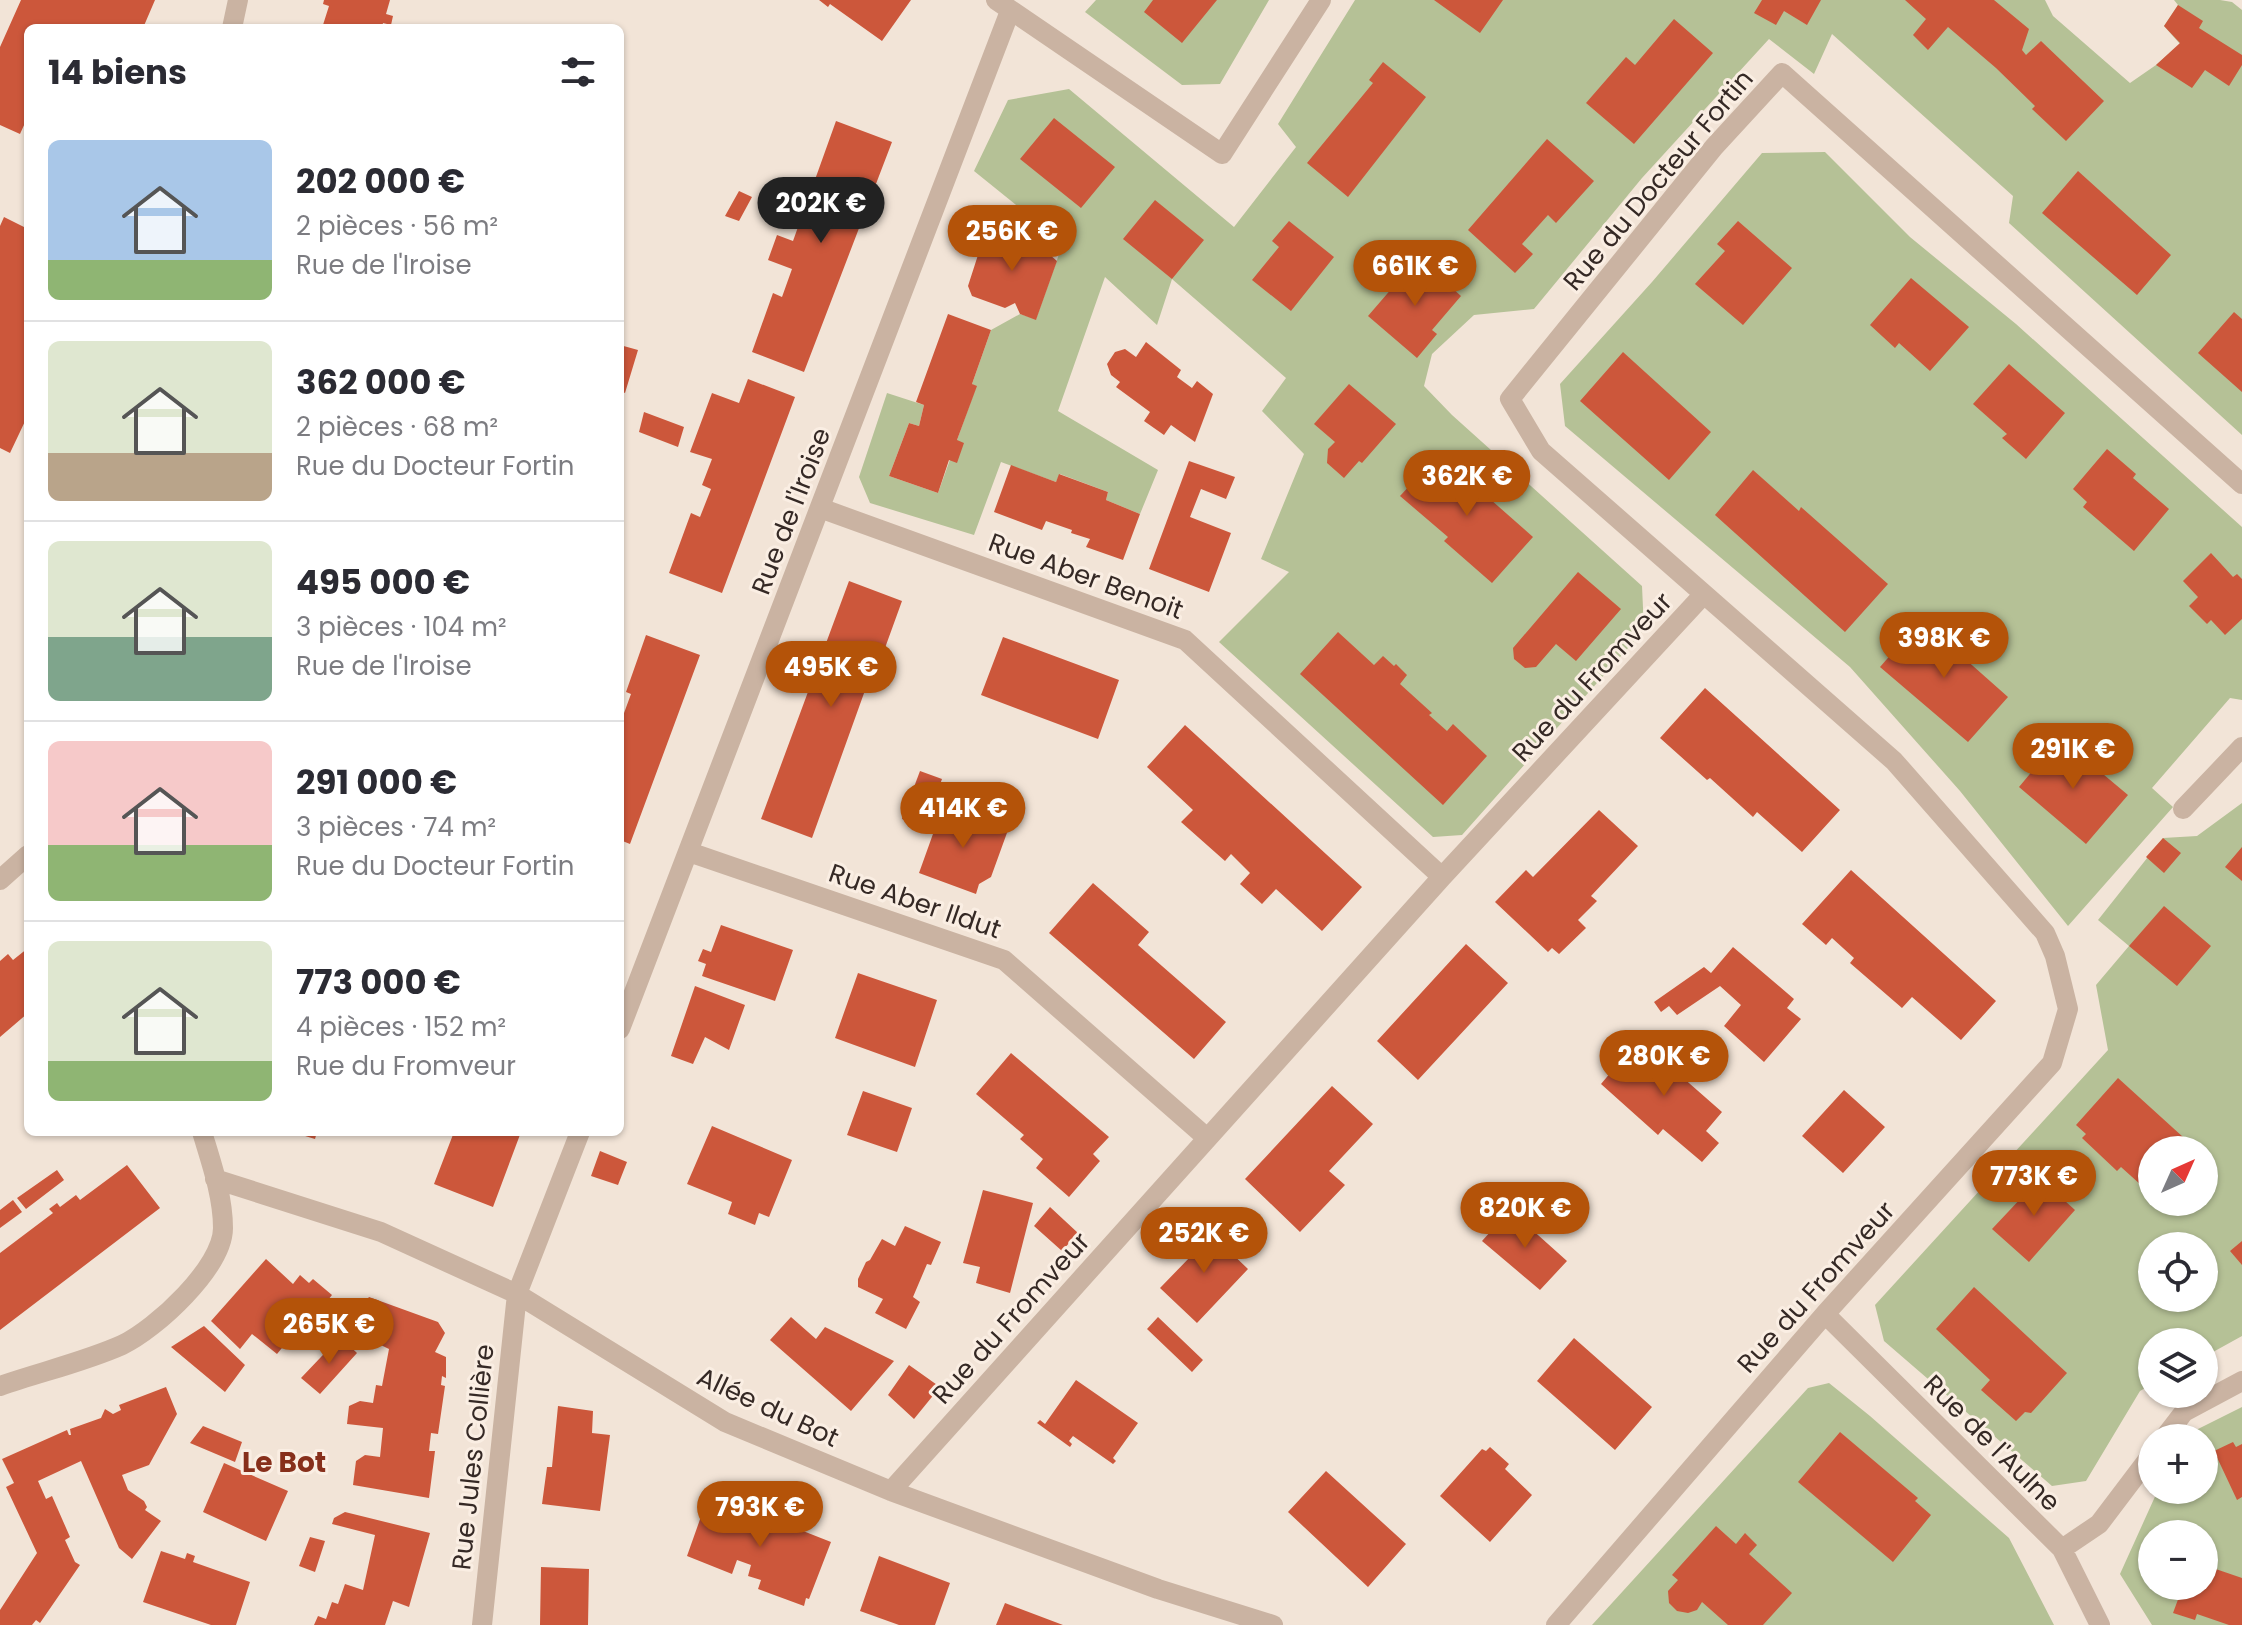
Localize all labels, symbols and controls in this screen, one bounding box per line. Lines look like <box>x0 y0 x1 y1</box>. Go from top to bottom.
text: 14 biens <box>48 48 187 96</box>
icon: filters <box>556 50 600 94</box>
street label: Rue du Docteur Fortin <box>1555 62 1761 298</box>
text: 202 000 € <box>296 157 465 205</box>
icon: home <box>112 172 208 268</box>
pin: 202K € <box>756 177 886 245</box>
text: 202K € <box>776 185 866 221</box>
pin: 256K € <box>947 205 1077 273</box>
text: 2 pièces · 56 m² <box>296 208 498 244</box>
text: 256K € <box>966 213 1058 249</box>
pin: 661K € <box>1350 240 1480 308</box>
text: Rue de l'Iroise <box>296 247 472 283</box>
text: 661K € <box>1371 248 1459 284</box>
text: 362 000 € <box>296 358 466 406</box>
icon: home <box>112 373 208 469</box>
text: 2 pièces · 68 m² <box>296 409 498 445</box>
street label: Rue de l'Iroise <box>743 423 839 599</box>
text: Rue du Docteur Fortin <box>296 448 574 484</box>
pin: 362K € <box>1402 450 1532 518</box>
text: 362K € <box>1421 458 1513 494</box>
street label: Rue Aber Benoit <box>984 524 1188 628</box>
text: 495 000 € <box>296 558 470 606</box>
icon: home <box>112 573 208 669</box>
street label: Rue du Fromveur <box>1504 584 1680 770</box>
text: 3 pièces · 104 m² <box>296 609 507 645</box>
pin: 398K € <box>1879 612 2009 680</box>
text: 398K € <box>1898 620 1990 656</box>
pin: 495K € <box>766 641 896 709</box>
text: Rue de l'Iroise <box>296 648 472 684</box>
text: 495K € <box>784 649 878 685</box>
pin: 291K € <box>2008 723 2138 791</box>
text: 291K € <box>2031 731 2115 767</box>
text: 291 000 € <box>296 758 457 806</box>
icon: home <box>112 773 208 869</box>
pin: 414K € <box>898 782 1028 850</box>
text: 414K € <box>918 790 1008 826</box>
text: 3 pièces · 74 m² <box>296 809 496 845</box>
text: Rue du Docteur Fortin <box>296 848 574 884</box>
street label: Rue Aber Ildut <box>824 855 1006 947</box>
text: 773 000 € <box>296 958 461 1006</box>
icon: home <box>112 973 208 1069</box>
text: 4 pièces · 152 m² <box>296 1009 506 1045</box>
pin: 280K € <box>1599 1030 1729 1098</box>
text: 280K € <box>1618 1038 1710 1074</box>
text: Rue du Fromveur <box>296 1048 516 1084</box>
north arrow <box>2138 1136 2218 1216</box>
map controls <box>2138 1136 2218 1600</box>
pin: 773K € <box>1969 1150 2099 1218</box>
text: 773K € <box>1990 1158 2078 1194</box>
pin: 820K € <box>1460 1182 1590 1250</box>
text: 820K € <box>1479 1190 1571 1226</box>
street label: Rue du Fromveur <box>1729 1193 1903 1381</box>
pin: 252K € <box>1139 1207 1269 1275</box>
text: 252K € <box>1159 1215 1249 1251</box>
street label: Rue du Fromveur <box>924 1224 1098 1412</box>
button: locate <box>2138 1232 2218 1312</box>
pin: 265K € <box>264 1298 394 1366</box>
text: 265K € <box>283 1306 375 1342</box>
button: layers <box>2138 1328 2218 1408</box>
street label: Rue Jules Collière <box>443 1342 503 1572</box>
street label: Allée du Bot <box>691 1358 845 1456</box>
street label: Rue de l'Aulne <box>1916 1367 2068 1519</box>
button: + <box>2138 1424 2218 1504</box>
district label: Le Bot <box>242 1443 326 1482</box>
pin: 793K € <box>695 1481 825 1549</box>
text: 793K € <box>715 1489 805 1525</box>
button: − <box>2138 1520 2218 1600</box>

